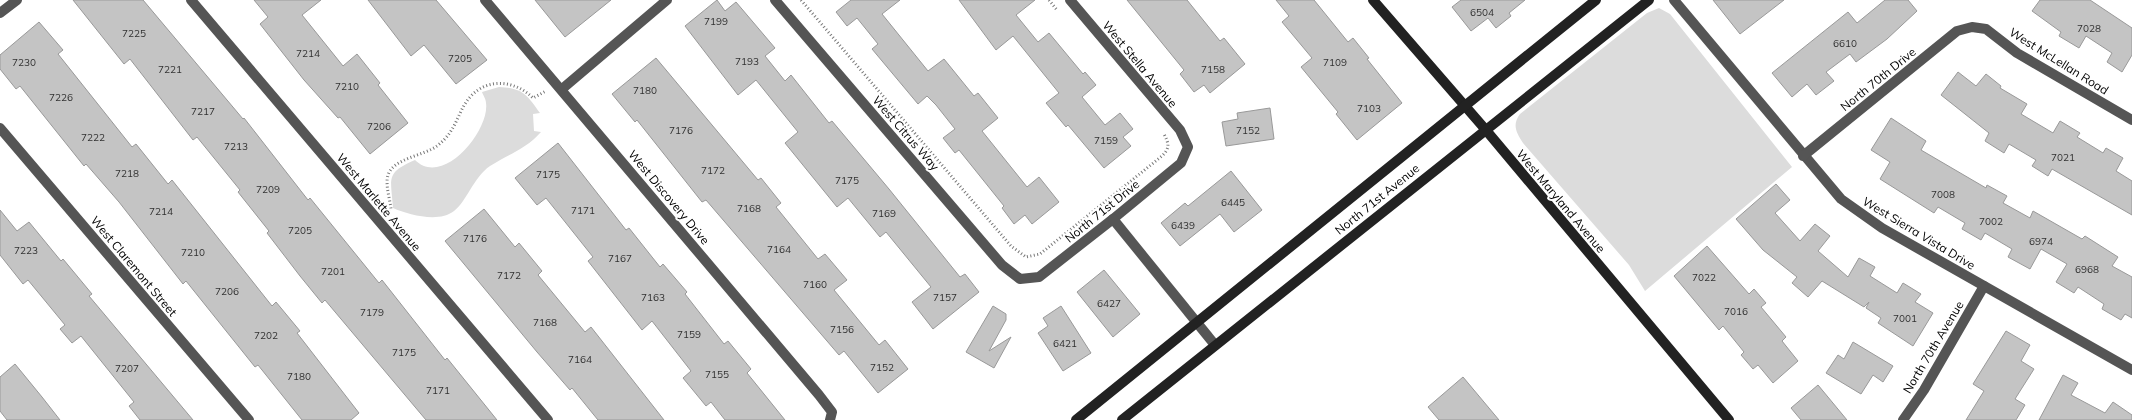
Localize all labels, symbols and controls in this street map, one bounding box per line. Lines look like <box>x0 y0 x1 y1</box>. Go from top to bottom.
house number: 6504 <box>1470 6 1494 19</box>
house number: 7199 <box>704 15 728 28</box>
street label: West Stella Avenue <box>1099 18 1181 110</box>
house number: 7028 <box>2077 22 2101 35</box>
street label: West McLellan Road <box>2007 24 2111 98</box>
house number: 7225 <box>122 27 146 40</box>
house number: 6610 <box>1833 37 1857 50</box>
street label: North 70th Drive <box>1837 44 1919 114</box>
house number: 7214 <box>296 47 320 60</box>
house number: 7205 <box>448 52 472 65</box>
house number: 7193 <box>735 55 759 68</box>
house number: 7230 <box>12 56 36 69</box>
house number: 7109 <box>1323 56 1347 69</box>
house number: 7221 <box>158 63 182 76</box>
house number: 7158 <box>1201 63 1225 76</box>
house number: 7210 <box>335 80 359 93</box>
house number: 7180 <box>633 84 657 97</box>
house number: 7226 <box>49 91 73 104</box>
street label: West Citrus Way <box>869 93 943 174</box>
house number: 7103 <box>1357 102 1381 115</box>
house number: 7217 <box>191 105 215 118</box>
house number: 7206 <box>367 120 391 133</box>
house number: 7176 <box>669 124 693 137</box>
house number: 7152 <box>1236 124 1260 137</box>
house number: 7222 <box>81 131 105 144</box>
house number: 7159 <box>1094 134 1118 147</box>
house number: 7213 <box>224 140 248 153</box>
street label: West Maryland Avenue <box>1513 146 1609 256</box>
street label: West Discovery Drive <box>625 147 713 247</box>
street label: West Marlette Avenue <box>334 150 424 254</box>
house number: 7021 <box>2051 151 2075 164</box>
street label: North 71st Avenue <box>1332 160 1422 238</box>
house number: 7172 <box>701 164 725 177</box>
house number: 7218 <box>115 167 139 180</box>
house number: 7175 <box>536 168 560 181</box>
house number: 7175 <box>835 174 859 187</box>
street label: North 71st Drive <box>1062 176 1142 246</box>
house number: 7209 <box>256 183 280 196</box>
house number: 7008 <box>1931 188 1955 201</box>
street label: West Sierra Vista Drive <box>1860 193 1978 273</box>
house number: 6445 <box>1221 196 1245 209</box>
house number: 7168 <box>737 202 761 215</box>
house number: 7171 <box>571 204 595 217</box>
house number: 7214 <box>149 205 173 218</box>
house number: 7169 <box>872 207 896 220</box>
street label: West Claremont Street <box>88 213 180 319</box>
house number: 7002 <box>1979 215 2003 228</box>
house number: 6439 <box>1171 219 1195 232</box>
house number: 7205 <box>288 224 312 237</box>
house number: 7176 <box>463 232 487 245</box>
house number: 6974 <box>2029 235 2053 248</box>
house number: 7164 <box>767 243 791 256</box>
house number: 7223 <box>14 244 38 257</box>
house number: 7210 <box>181 246 205 259</box>
house number: 7167 <box>608 252 632 265</box>
house number: 6968 <box>2075 263 2099 276</box>
house number: 7201 <box>321 265 345 278</box>
house number: 7172 <box>497 269 521 282</box>
house number: 7022 <box>1692 271 1716 284</box>
house number: 7160 <box>803 278 827 291</box>
house number: 7206 <box>215 285 239 298</box>
house number: 7163 <box>641 291 665 304</box>
house number: 7157 <box>933 291 957 304</box>
house number: 6427 <box>1097 297 1121 310</box>
street label: North 70th Avenue <box>1899 298 1967 396</box>
house number: 7016 <box>1724 305 1748 318</box>
house number: 7179 <box>360 306 384 319</box>
house number: 7001 <box>1893 312 1917 325</box>
house number: 7168 <box>533 316 557 329</box>
house number: 7156 <box>830 323 854 336</box>
house number: 7159 <box>677 328 701 341</box>
house number: 7202 <box>254 329 278 342</box>
house number: 6421 <box>1053 337 1077 350</box>
house number: 7175 <box>392 346 416 359</box>
house number: 7164 <box>568 353 592 366</box>
house number: 7152 <box>870 361 894 374</box>
house number: 7207 <box>115 362 139 375</box>
house number: 7155 <box>705 368 729 381</box>
house number: 7180 <box>287 370 311 383</box>
house number: 7171 <box>426 384 450 397</box>

